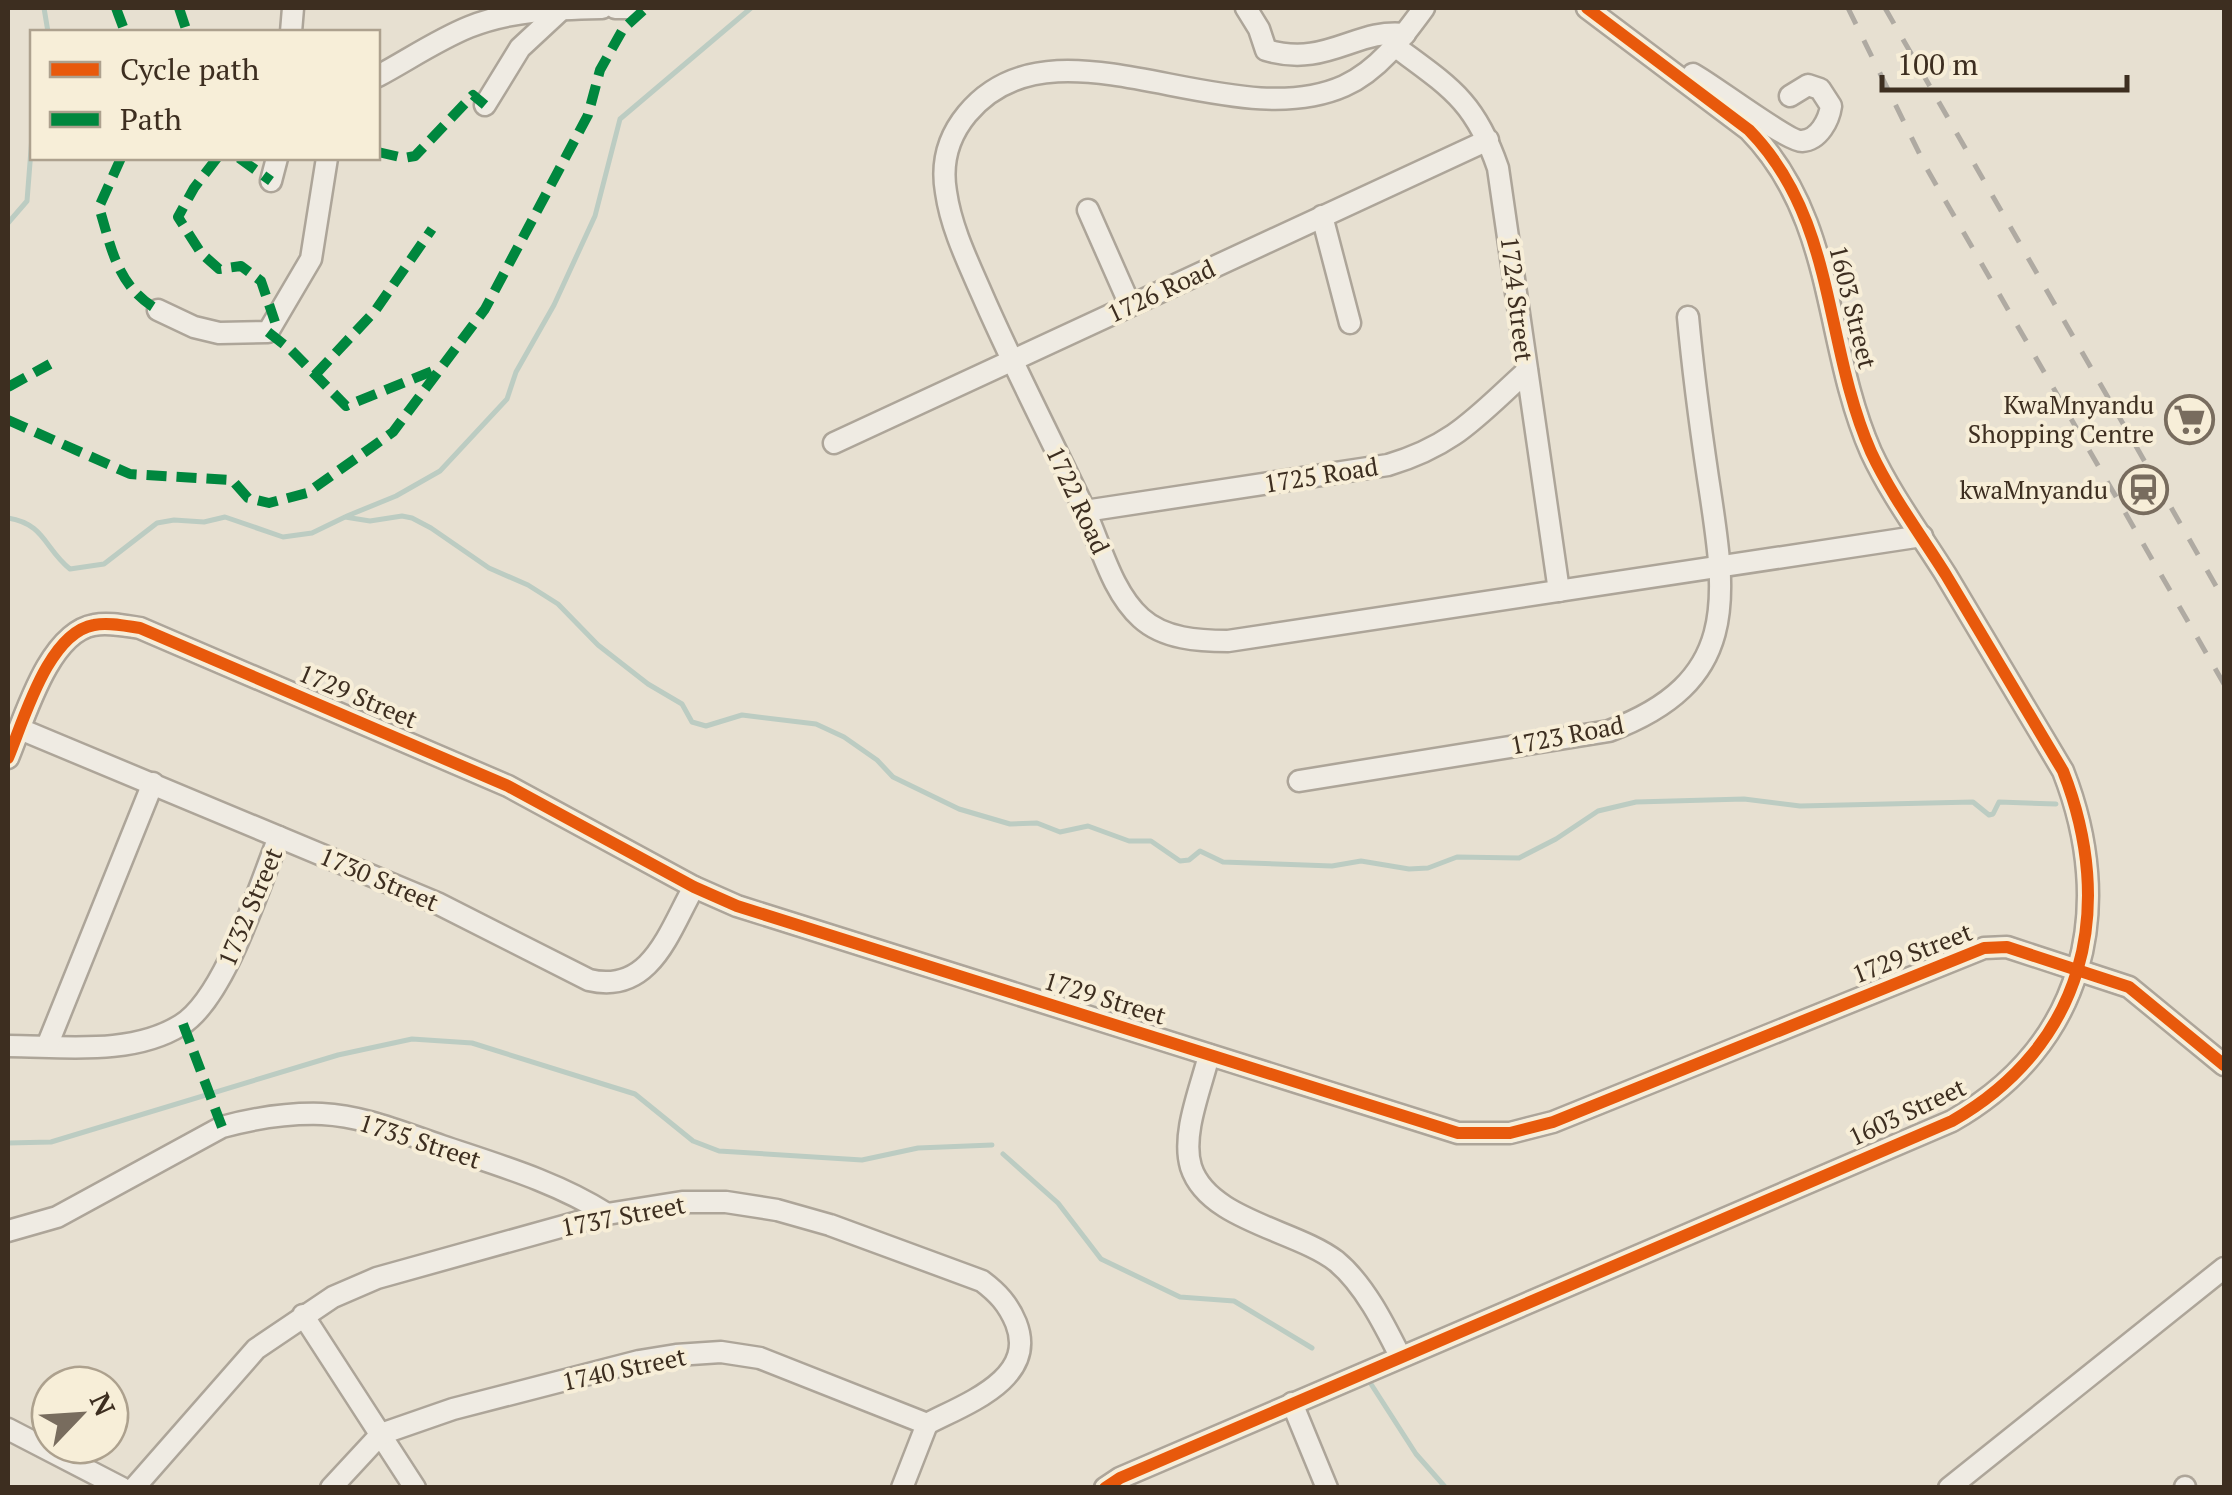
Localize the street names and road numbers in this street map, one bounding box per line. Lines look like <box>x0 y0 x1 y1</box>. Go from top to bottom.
street label: 1724 Street <box>1493 234 1542 364</box>
street label: 1603 Street <box>1822 242 1885 372</box>
street label: 1726 Road <box>1102 251 1220 330</box>
street label: 1722 Road <box>1039 441 1118 559</box>
street label: 1725 Road <box>1261 449 1380 500</box>
street label: 1729 Street <box>294 656 423 735</box>
street label: 1723 Road <box>1507 707 1627 762</box>
street label: 1730 Street <box>315 839 444 918</box>
street label: 1732 Street <box>210 842 289 971</box>
street label: 1729 Street <box>1847 915 1977 991</box>
street label: 1729 Street <box>1040 963 1170 1032</box>
street label: 1603 Street <box>1843 1070 1971 1153</box>
street label: 1735 Street <box>355 1105 485 1176</box>
street label: 1737 Street <box>558 1187 688 1244</box>
street label: 1740 Street <box>559 1339 689 1398</box>

